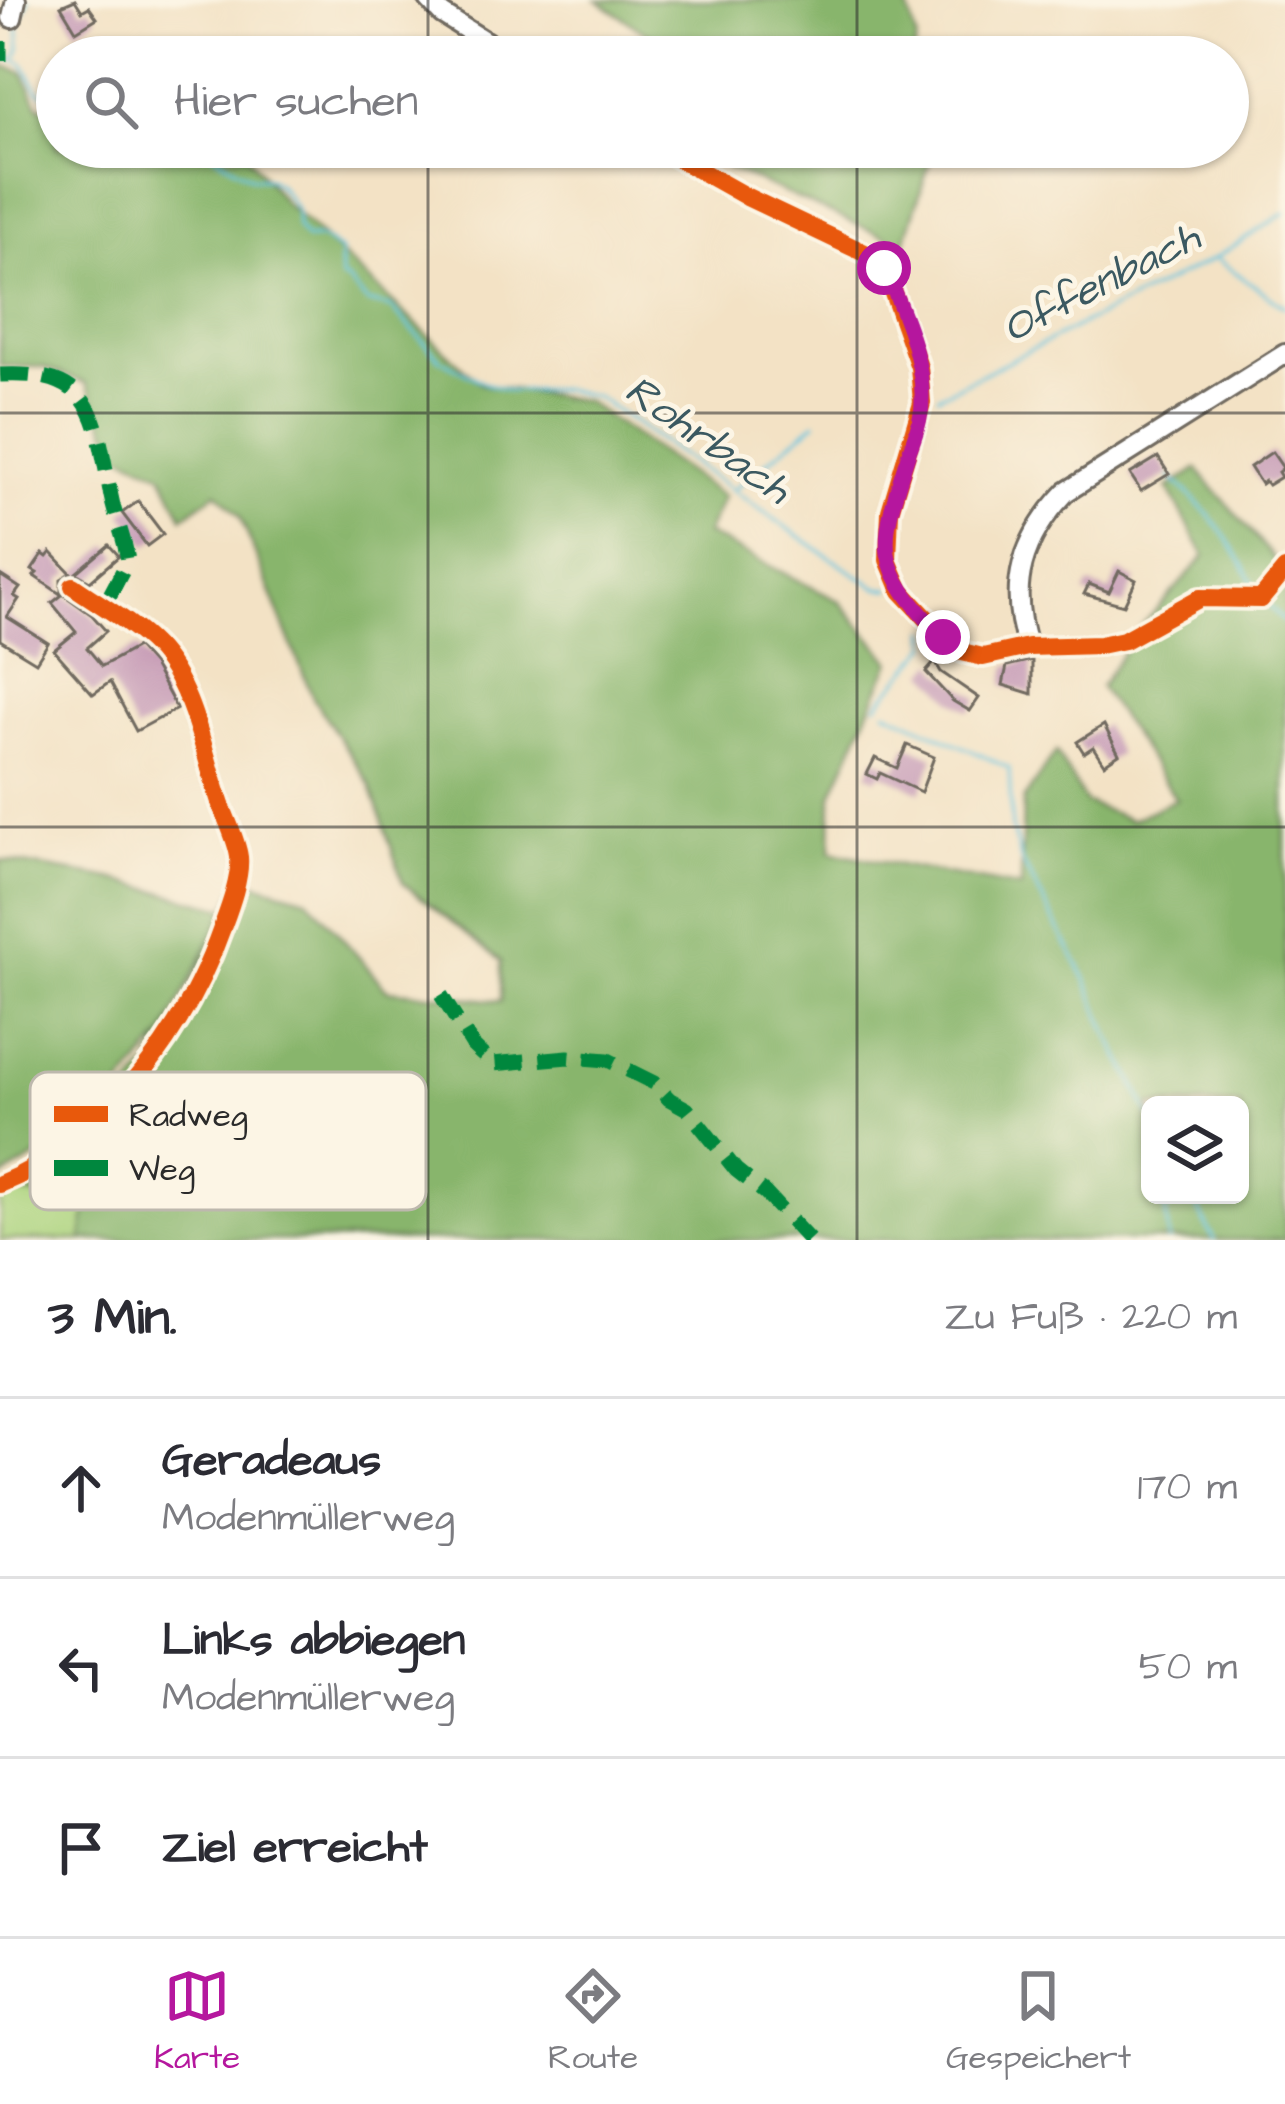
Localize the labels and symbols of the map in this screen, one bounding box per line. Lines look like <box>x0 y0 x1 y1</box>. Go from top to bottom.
water label: Offenbach <box>993 208 1212 358</box>
route start <box>857 241 911 295</box>
water label: Rohrbach <box>613 362 803 520</box>
route end <box>916 610 970 664</box>
legend <box>30 1072 426 1210</box>
text: Radweg <box>129 1093 248 1141</box>
text: Weg <box>129 1147 195 1195</box>

